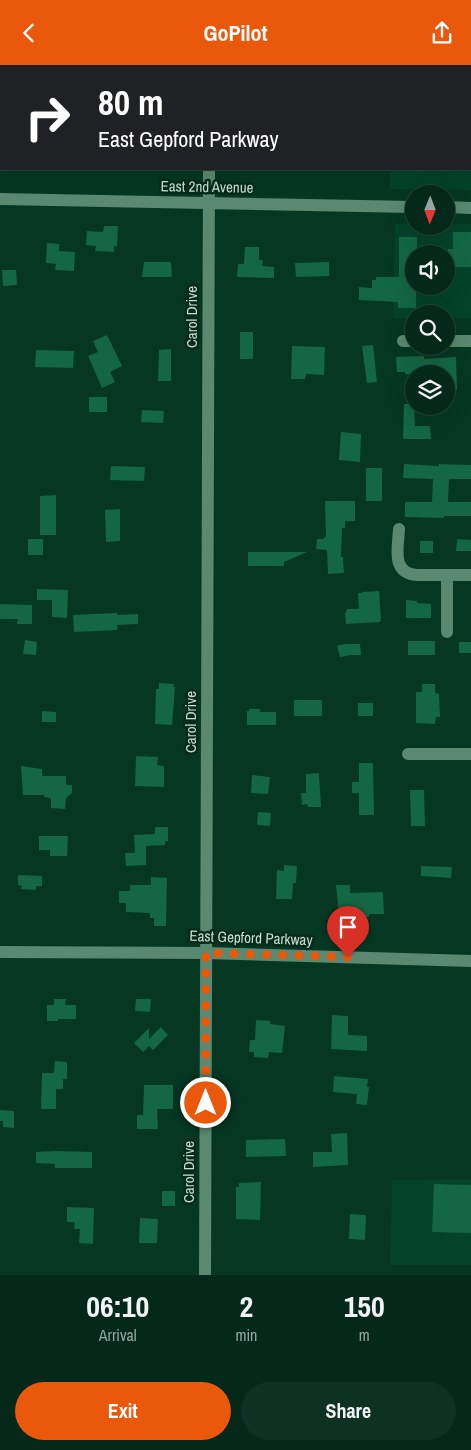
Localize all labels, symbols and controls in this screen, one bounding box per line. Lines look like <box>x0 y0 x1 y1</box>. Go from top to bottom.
text: GoPilot <box>203 18 268 48</box>
icon: back <box>15 19 43 47</box>
icon: share <box>428 19 456 47</box>
text: 80 m <box>98 79 163 126</box>
icon: right <box>15 85 80 150</box>
text: East Gepford Parkway <box>98 124 279 154</box>
street label: East 2nd Avenue <box>160 175 254 198</box>
north arrow <box>405 185 455 235</box>
map controls <box>405 185 455 415</box>
button: sound <box>405 245 455 295</box>
street label: Carol Drive <box>181 286 202 348</box>
button: search <box>405 305 455 355</box>
button: layers <box>405 365 455 415</box>
street label: Carol Drive <box>180 691 201 753</box>
pin <box>327 906 369 957</box>
icon: arrive <box>334 913 362 941</box>
street label: East Gepford Parkway <box>189 925 314 950</box>
position arrow <box>179 1076 231 1128</box>
street label: Carol Drive <box>178 1141 199 1203</box>
text: 06:10 <box>86 1286 149 1326</box>
text: 2 <box>240 1286 253 1326</box>
text: 150 <box>344 1286 385 1326</box>
text: Arrival <box>99 1324 137 1346</box>
text: min <box>235 1324 257 1346</box>
text: m <box>359 1324 370 1346</box>
button: Exit <box>15 1382 231 1440</box>
button: Share <box>241 1382 456 1440</box>

